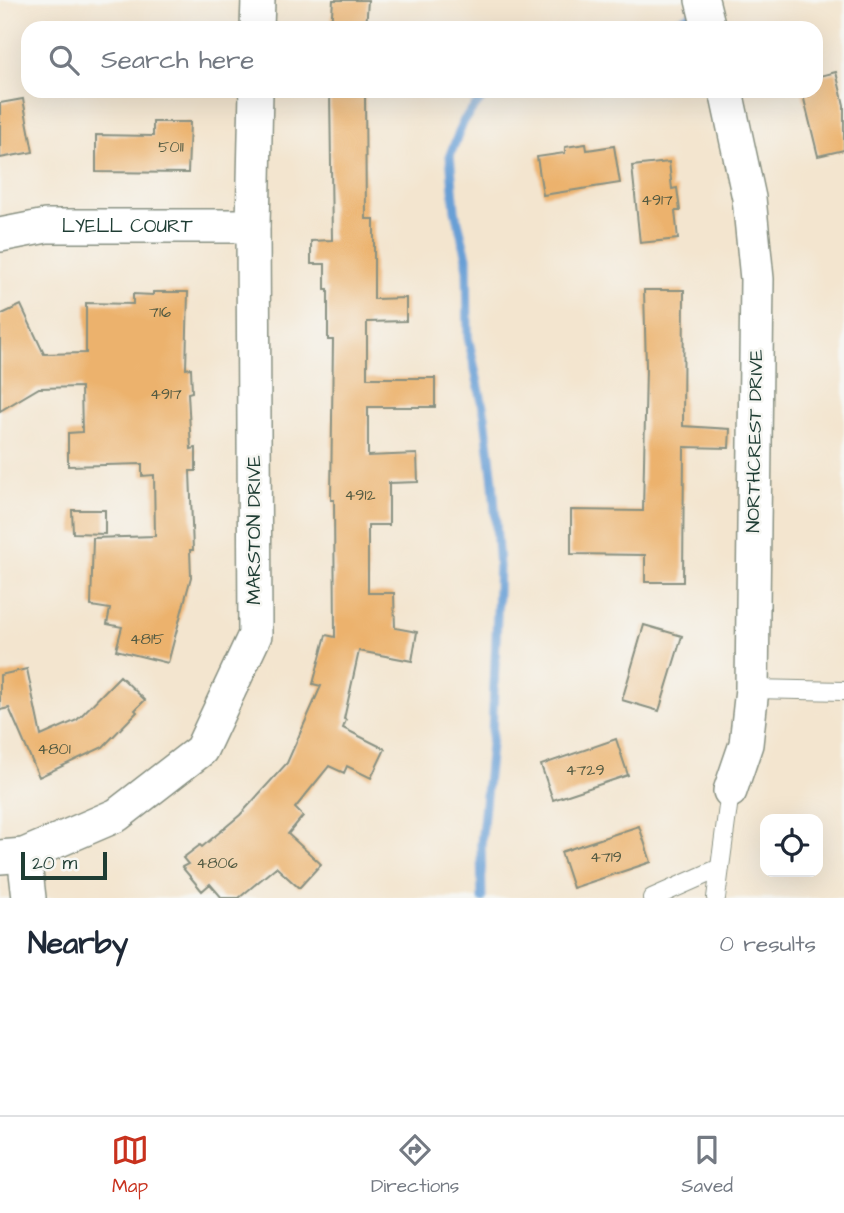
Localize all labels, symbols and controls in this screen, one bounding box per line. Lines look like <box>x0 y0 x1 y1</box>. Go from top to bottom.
search box <box>21 21 823 98</box>
icon: search <box>45 41 83 79</box>
text: Search here <box>101 42 254 78</box>
house number: 5011 <box>158 136 184 158</box>
house number: 4917 <box>641 189 673 211</box>
street label: LYELL COURT <box>62 213 193 240</box>
house number: 716 <box>149 301 171 323</box>
street label: NORTHCREST DRIVE <box>740 349 770 533</box>
house number: 4917 <box>150 383 182 405</box>
street label: MARSTON DRIVE <box>241 455 268 605</box>
house number: 4912 <box>344 484 376 506</box>
house number: 4815 <box>130 628 165 650</box>
house number: 4801 <box>37 738 71 760</box>
house number: 4729 <box>566 759 605 781</box>
map controls <box>760 814 823 877</box>
button: locate <box>760 814 823 877</box>
house number: 4719 <box>590 846 622 868</box>
scale bar <box>21 849 107 881</box>
text: 20 m <box>32 850 77 877</box>
house number: 4806 <box>196 852 238 874</box>
text: Nearby <box>28 923 128 965</box>
text: 0 results <box>719 928 816 960</box>
tab: Map <box>111 1131 149 1200</box>
tab: Directions <box>371 1131 459 1200</box>
tab: Saved <box>681 1131 733 1200</box>

